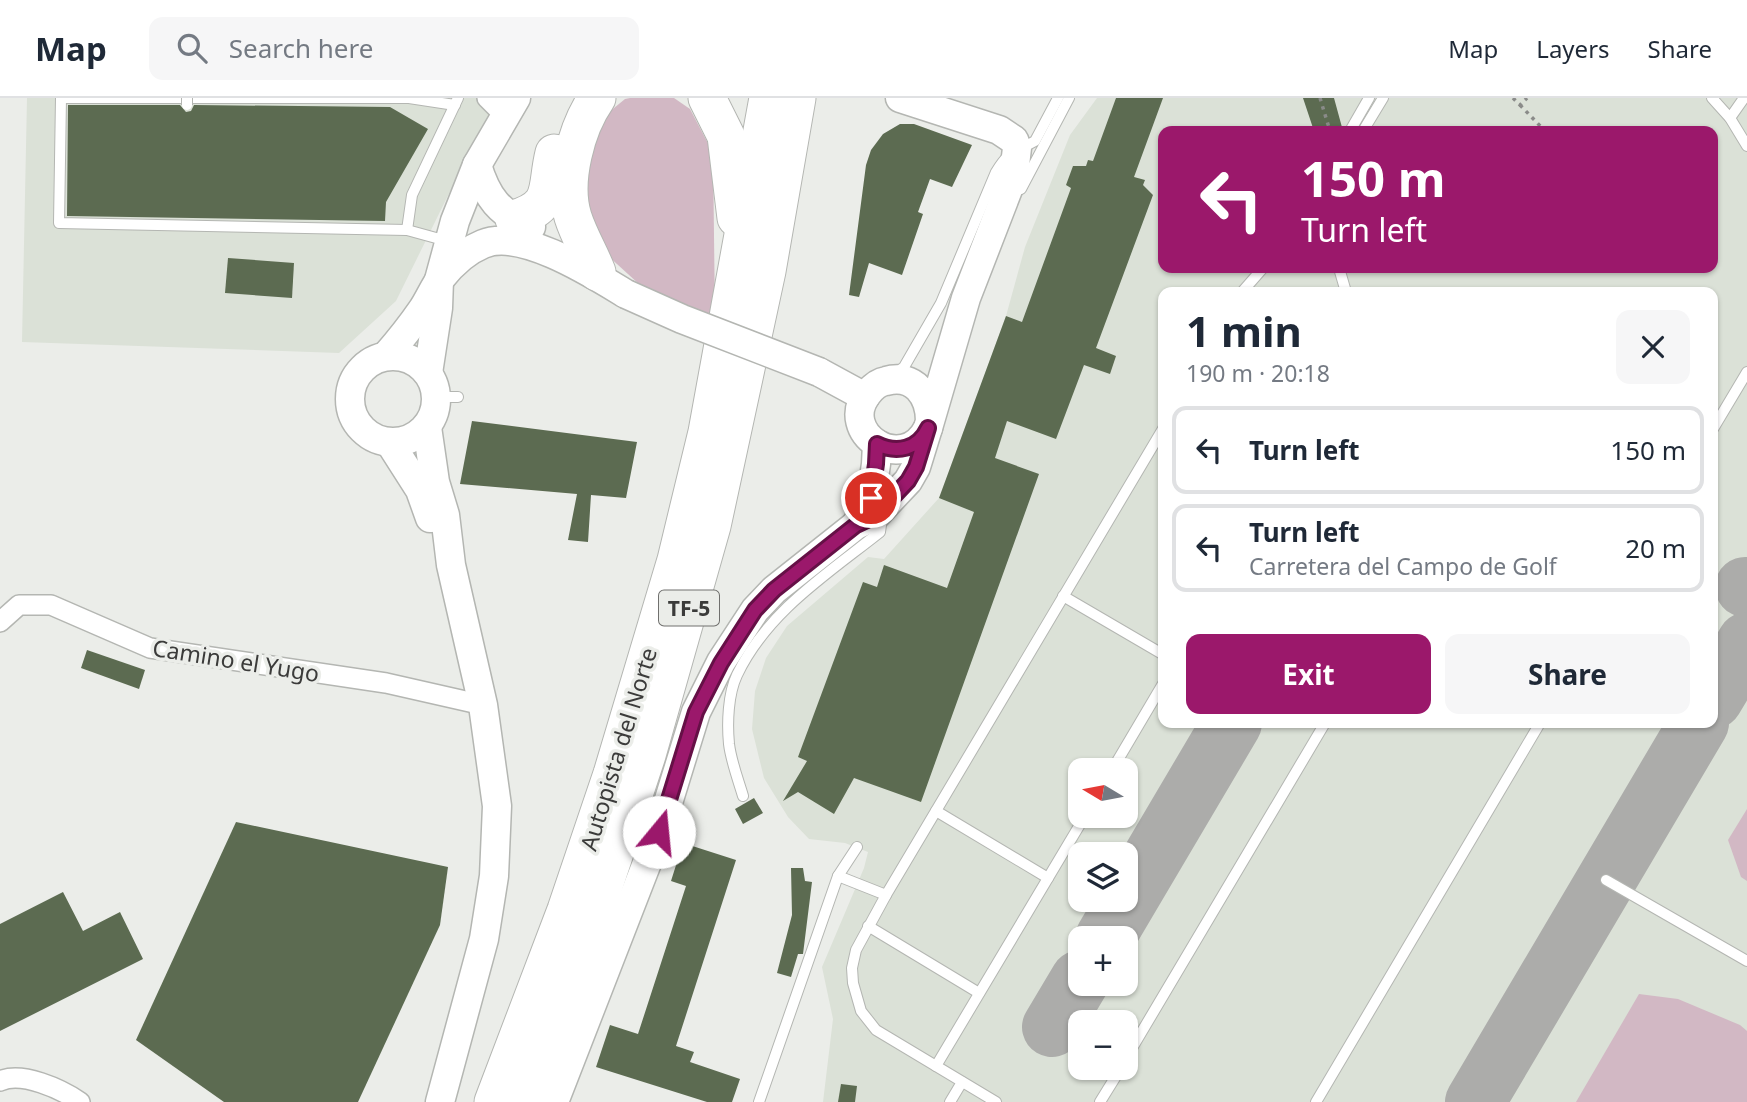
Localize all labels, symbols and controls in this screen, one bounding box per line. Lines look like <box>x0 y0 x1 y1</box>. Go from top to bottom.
search box <box>149 17 639 80</box>
text: Map <box>35 26 107 71</box>
icon: search <box>173 29 211 67</box>
text: Search here <box>229 30 373 66</box>
text: Map <box>1448 32 1498 65</box>
text: Layers <box>1536 32 1610 65</box>
text: Share <box>1648 32 1712 65</box>
text: 150 m <box>1301 145 1446 211</box>
icon: left <box>1186 154 1277 245</box>
text: Turn left <box>1301 208 1427 251</box>
text: 1 min <box>1186 302 1302 359</box>
button: close <box>1616 310 1690 384</box>
text: 190 m · 20:18 <box>1186 357 1330 389</box>
icon: left <box>1190 431 1228 469</box>
text: Turn left <box>1249 432 1360 468</box>
text: 150 m <box>1610 432 1686 468</box>
pin <box>841 468 901 528</box>
icon: arrive <box>852 479 890 517</box>
text: Turn left <box>1249 514 1360 550</box>
icon: left <box>1190 529 1228 567</box>
text: 20 m <box>1625 530 1686 566</box>
text: Carretera del Campo de Golf <box>1249 550 1557 582</box>
road number: TF-5 <box>659 590 719 626</box>
street label: Camino el Yugo <box>150 631 322 689</box>
button: Exit <box>1186 634 1431 714</box>
button: Share <box>1445 634 1690 714</box>
street label: Autopista del Norte <box>572 644 664 854</box>
north arrow <box>1068 758 1138 828</box>
map controls <box>1068 758 1138 1080</box>
position arrow <box>622 795 696 869</box>
button: layers <box>1068 842 1138 912</box>
button: + <box>1068 926 1138 996</box>
button: − <box>1068 1010 1138 1080</box>

